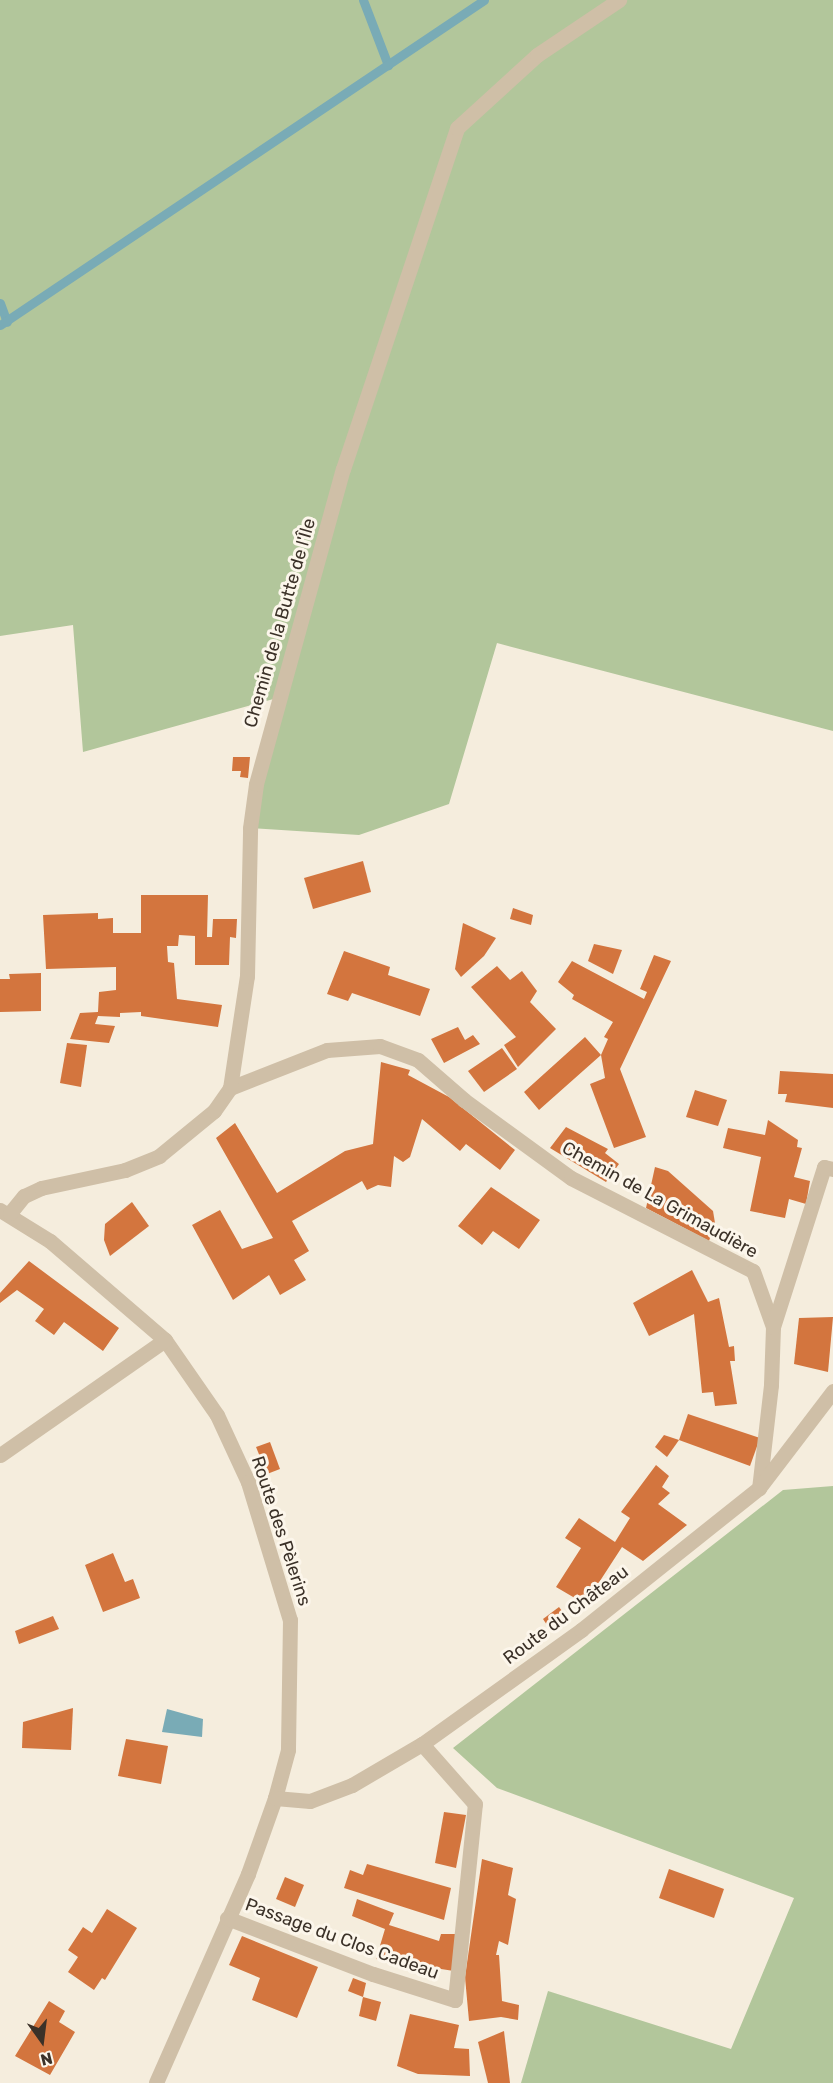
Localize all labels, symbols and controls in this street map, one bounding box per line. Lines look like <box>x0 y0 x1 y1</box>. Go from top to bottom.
street label: Chemin de la Butte de l'Île <box>240 516 320 730</box>
street label: Chemin de La Grimaudière <box>558 1137 762 1263</box>
street label: Route des Pèlerins <box>247 1453 315 1609</box>
street label: Route du Château <box>499 1561 633 1669</box>
street label: Passage du Clos Cadeau <box>242 1894 442 1984</box>
north arrow <box>12 2011 72 2071</box>
text: N <box>39 2048 54 2070</box>

